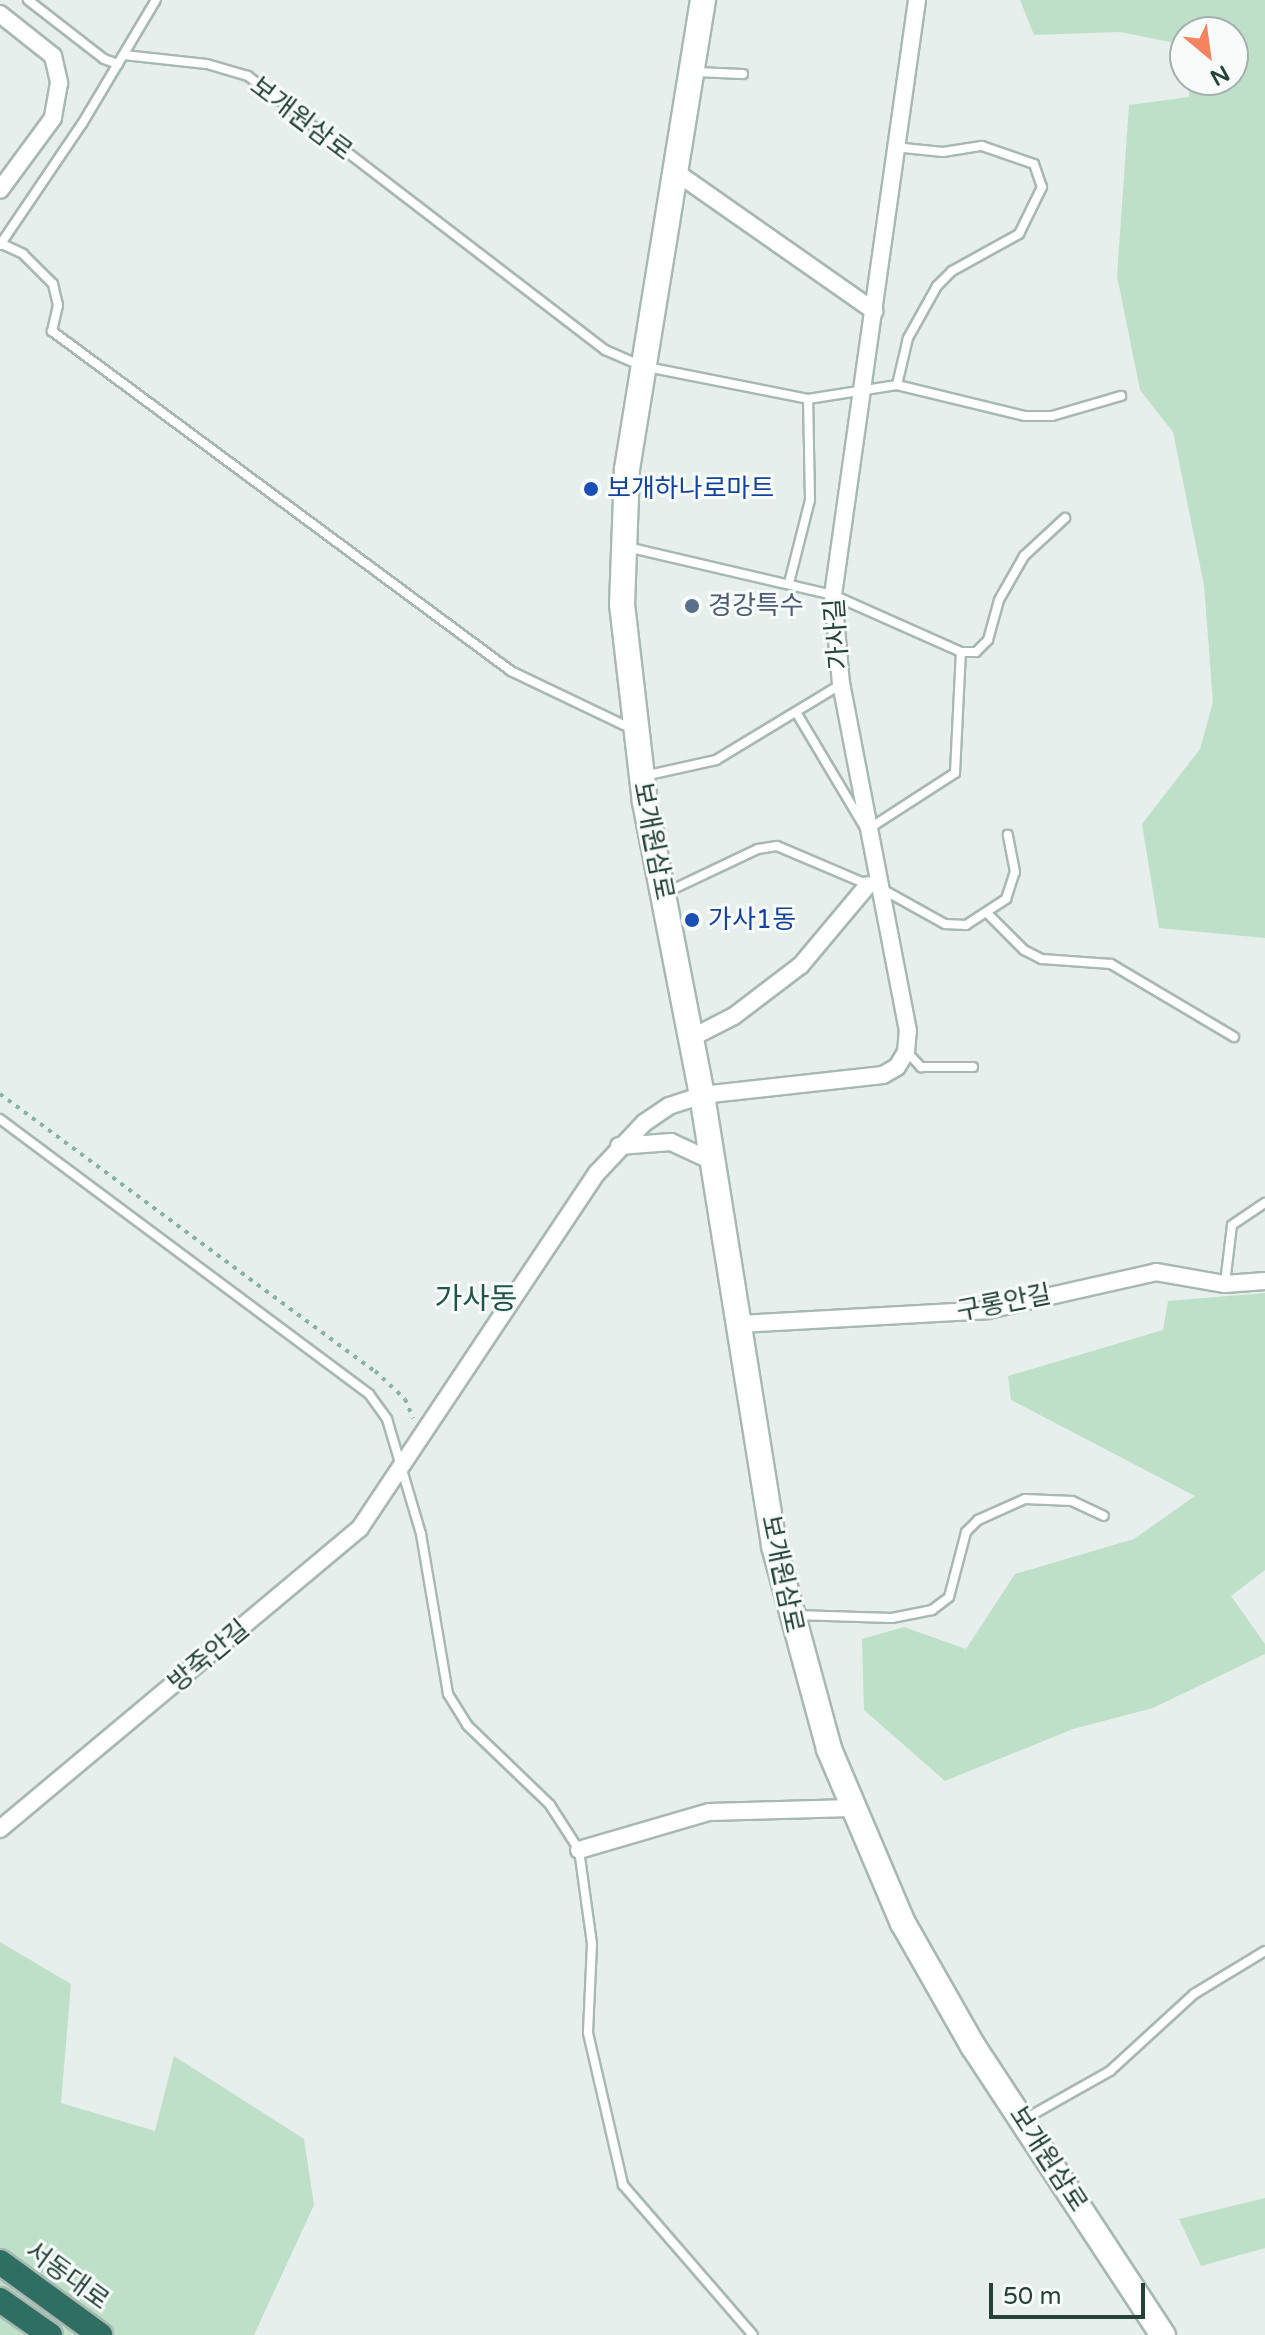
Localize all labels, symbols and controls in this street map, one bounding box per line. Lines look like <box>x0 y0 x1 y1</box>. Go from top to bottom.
north arrow <box>1169 16 1249 96</box>
text: N <box>1206 60 1234 91</box>
street label: 보개원삼로 <box>244 71 358 167</box>
place label: 보개하나로마트 <box>607 473 774 505</box>
marker: 보개하나로마트 <box>582 480 600 498</box>
place label: 경강특수 <box>708 590 804 622</box>
marker: 경강특수 <box>683 597 701 615</box>
street label: 가사길 <box>819 597 855 671</box>
street label: 보개원삼로 <box>626 779 680 903</box>
place label: 가사1동 <box>708 904 796 936</box>
marker: 가사1동 <box>683 911 701 929</box>
street label: 구롱안길 <box>954 1279 1054 1327</box>
district label: 가사동 <box>435 1282 517 1318</box>
street label: 보개원삼로 <box>754 1512 810 1636</box>
street label: 방죽안길 <box>162 1613 256 1699</box>
street label: 보개원삼로 <box>1002 2100 1094 2218</box>
street label: 서동대로 <box>19 2235 115 2317</box>
scale bar <box>993 2267 1149 2317</box>
text: 50 m <box>1003 2282 1061 2311</box>

